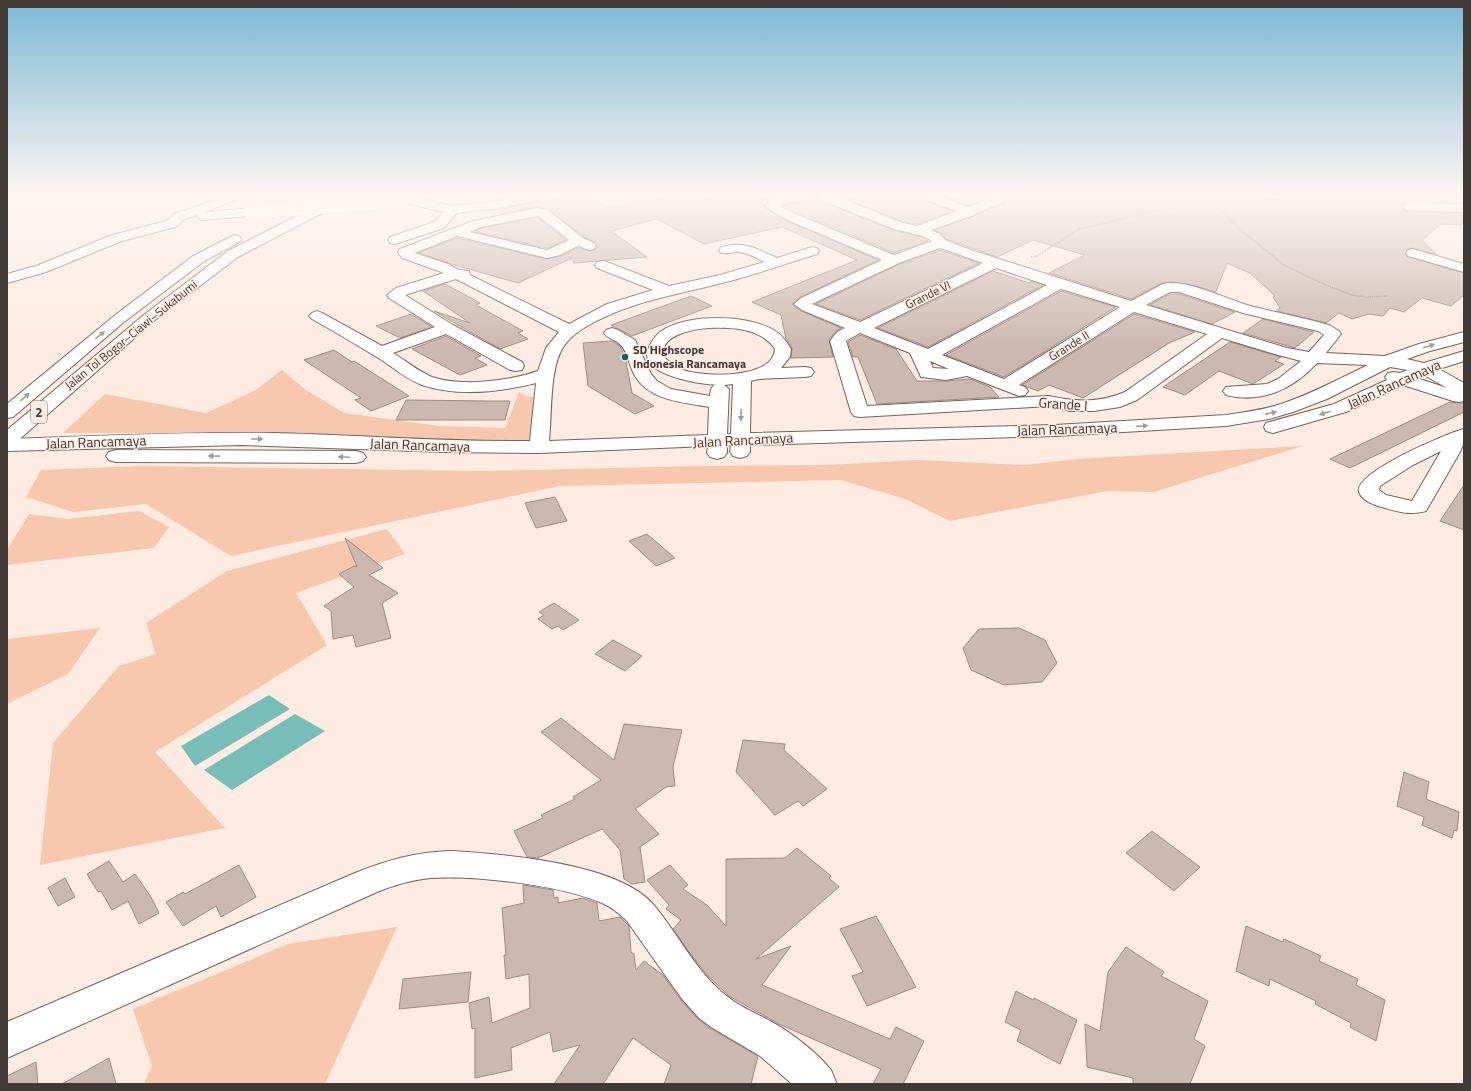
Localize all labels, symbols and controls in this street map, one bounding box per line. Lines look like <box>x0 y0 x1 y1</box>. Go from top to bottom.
street label: Jalan Tol Bogor–Ciawi–Sukabumi <box>60 275 201 394</box>
street label: Grande VI <box>902 275 954 314</box>
street label: Grande II <box>1045 326 1093 366</box>
one-way arrow <box>95 330 105 339</box>
place label: SD Highscope Indonesia Rancamaya <box>633 340 746 373</box>
one-way arrow <box>1424 343 1436 349</box>
marker: SD Highscope Indonesia Rancamaya <box>620 352 630 362</box>
street label: Jalan Rancamaya <box>1344 354 1444 414</box>
street label: Grande I <box>1038 391 1088 416</box>
one-way arrow <box>20 393 30 402</box>
road number: 2 <box>31 401 47 423</box>
one-way arrow <box>738 409 744 422</box>
one-way arrow <box>1265 409 1278 415</box>
one-way arrow <box>1319 410 1331 416</box>
street label: Jalan Rancamaya <box>1016 416 1118 441</box>
one-way arrow <box>1136 423 1148 429</box>
street label: Jalan Rancamaya <box>692 426 794 453</box>
street label: Jalan Rancamaya <box>45 429 147 454</box>
street label: Jalan Rancamaya <box>369 432 471 457</box>
one-way arrow <box>251 436 264 442</box>
one-way arrow <box>208 452 220 459</box>
one-way arrow <box>337 454 350 460</box>

